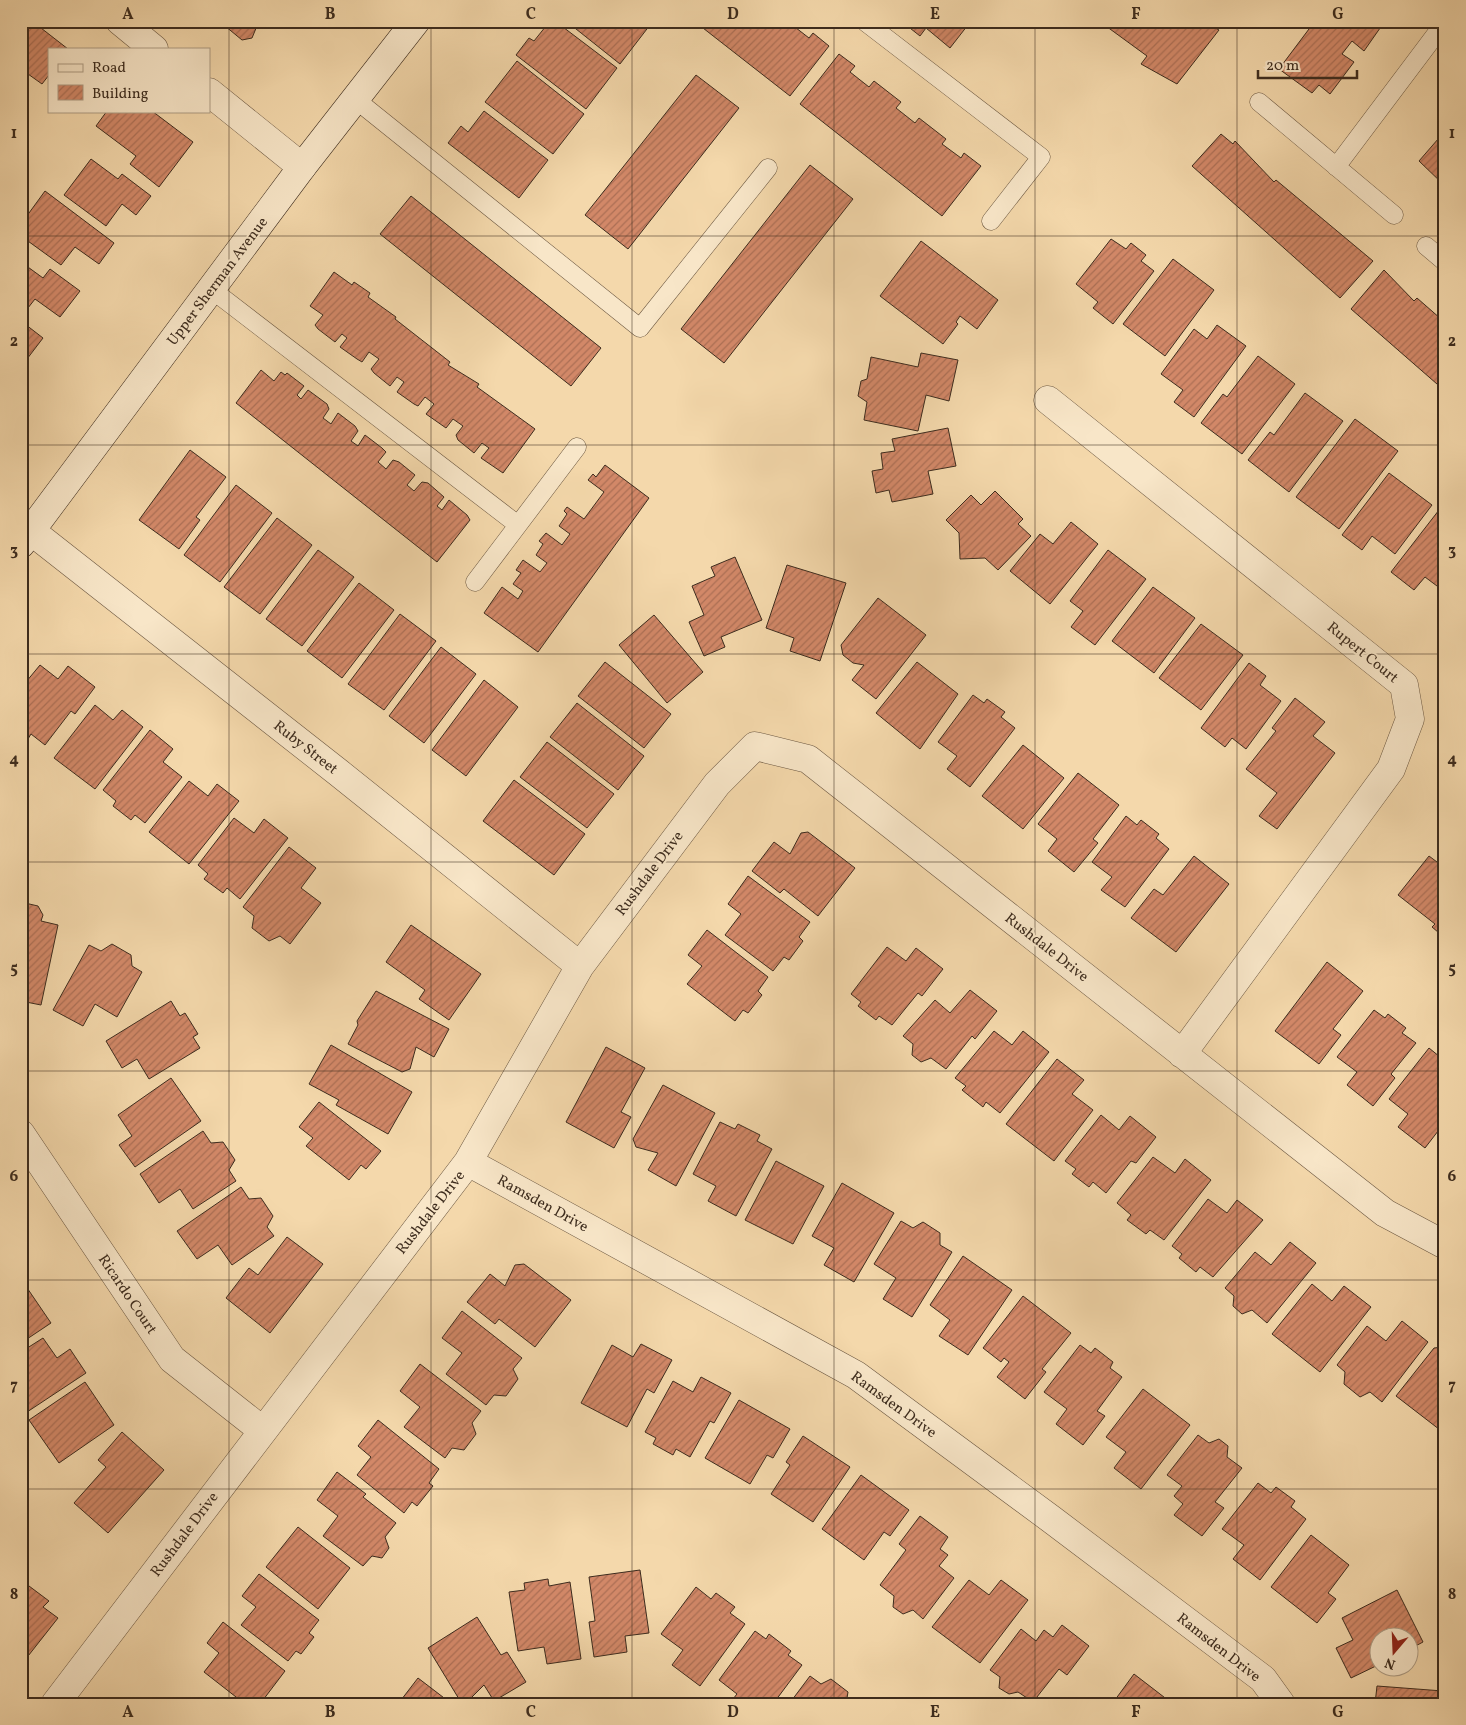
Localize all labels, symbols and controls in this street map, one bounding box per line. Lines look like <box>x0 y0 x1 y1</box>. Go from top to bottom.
text: A <box>122 4 134 26</box>
text: B <box>325 4 336 26</box>
text: C <box>526 4 536 26</box>
text: D <box>727 4 739 26</box>
text: E <box>930 4 940 26</box>
text: F <box>1131 4 1141 26</box>
text: G <box>1332 4 1344 26</box>
legend <box>48 48 210 112</box>
scale bar <box>1258 48 1357 80</box>
text: 20 m <box>1266 56 1299 77</box>
text: Road <box>92 58 126 79</box>
text: Building <box>92 84 149 105</box>
text: 1 <box>11 123 17 145</box>
text: 1 <box>1449 123 1455 145</box>
street label: Upper Sherman Avenue <box>163 213 274 351</box>
text: 2 <box>10 331 18 353</box>
text: 2 <box>1448 331 1456 353</box>
text: 3 <box>10 540 18 562</box>
text: 3 <box>1448 540 1456 562</box>
street label: Rupert Court <box>1322 618 1402 689</box>
street label: Ruby Street <box>268 716 342 780</box>
text: 4 <box>9 749 19 771</box>
text: 4 <box>1447 749 1457 771</box>
street label: Rushdale Drive <box>611 827 689 921</box>
street label: Rushdale Drive <box>1000 909 1092 988</box>
text: 5 <box>10 958 18 980</box>
text: 5 <box>1448 958 1456 980</box>
text: 6 <box>10 1166 19 1188</box>
text: 6 <box>1448 1166 1457 1188</box>
street label: Rushdale Drive <box>392 1167 471 1259</box>
street label: Ramsden Drive <box>493 1171 592 1238</box>
street label: Ricardo Court <box>92 1251 161 1339</box>
street label: Ramsden Drive <box>846 1367 940 1444</box>
text: 7 <box>10 1375 18 1397</box>
text: 7 <box>1448 1375 1456 1397</box>
street label: Rushdale Drive <box>146 1488 224 1582</box>
text: 8 <box>10 1584 18 1606</box>
text: 8 <box>1448 1584 1456 1606</box>
street label: Ramsden Drive <box>1172 1609 1265 1688</box>
north arrow <box>1368 1628 1418 1678</box>
text: N <box>1382 1652 1398 1674</box>
text: A <box>122 1702 134 1724</box>
text: B <box>325 1702 336 1724</box>
text: C <box>526 1702 536 1724</box>
text: D <box>727 1702 739 1724</box>
text: E <box>930 1702 940 1724</box>
text: F <box>1131 1702 1141 1724</box>
text: G <box>1332 1702 1344 1724</box>

